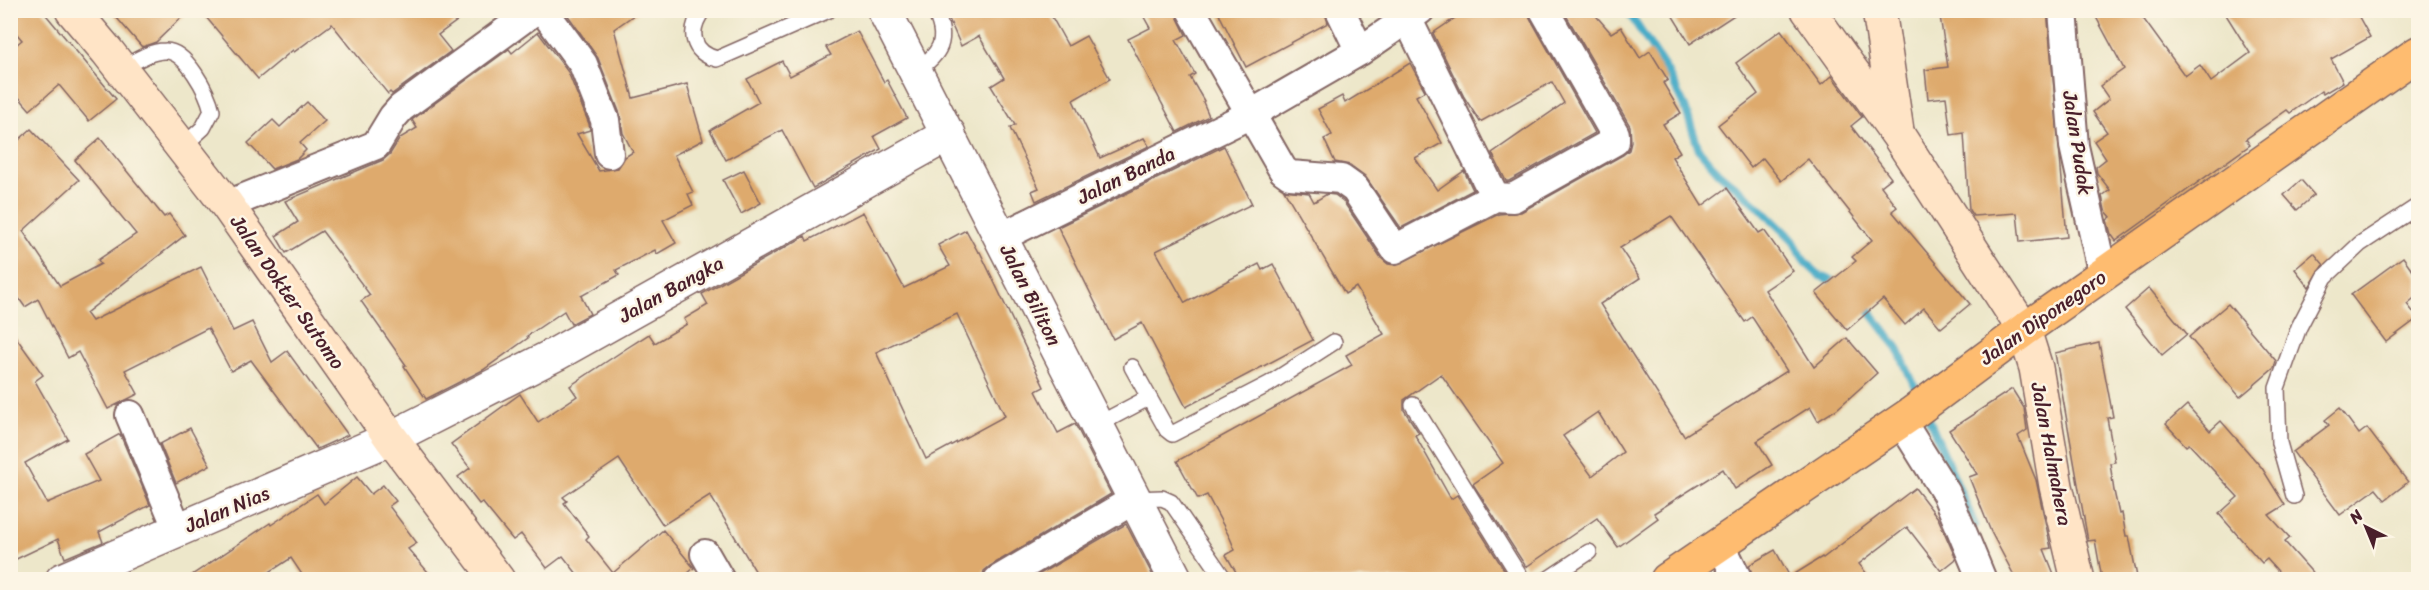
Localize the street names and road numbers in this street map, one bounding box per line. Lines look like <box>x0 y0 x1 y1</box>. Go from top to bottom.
street label: Jalan Pudak <box>2052 88 2103 198</box>
street label: Jalan Banda <box>1070 137 1181 215</box>
street label: Jalan Dokter Sutomo <box>220 207 354 377</box>
street label: Jalan Biliton <box>989 237 1071 353</box>
street label: Jalan Bangka <box>611 246 730 333</box>
street label: Jalan Diponegoro <box>1971 260 2114 375</box>
street label: Jalan Halmahera <box>2020 378 2083 529</box>
street label: Jalan Nias <box>178 476 276 543</box>

